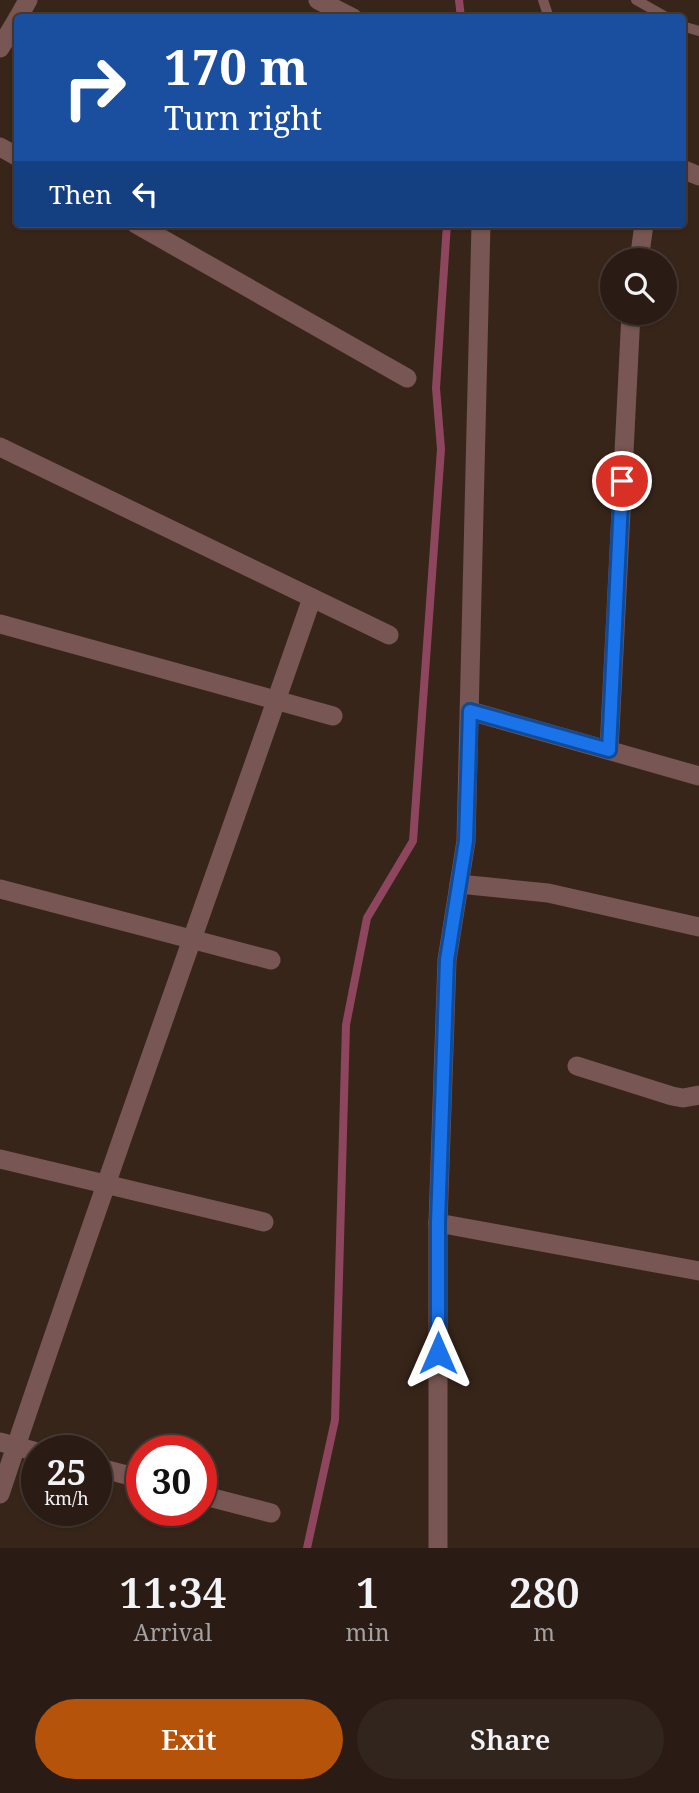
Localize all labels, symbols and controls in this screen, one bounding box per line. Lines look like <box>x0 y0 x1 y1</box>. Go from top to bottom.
text: 170 m <box>164 33 308 99</box>
icon: right <box>49 42 140 133</box>
text: Turn right <box>164 96 322 139</box>
icon: left <box>126 175 164 213</box>
text: Then <box>49 176 112 212</box>
map controls <box>600 248 677 325</box>
button: search <box>600 248 677 325</box>
pin <box>592 451 652 511</box>
icon: arrive <box>603 462 641 500</box>
position arrow <box>401 1316 475 1390</box>
speed limit sign: 30 <box>126 1435 217 1526</box>
text: 25 <box>47 1448 86 1495</box>
text: km/h <box>44 1486 89 1510</box>
text: 11:34 <box>119 1563 226 1620</box>
text: 1 <box>356 1563 379 1620</box>
text: 280 <box>509 1563 580 1620</box>
text: Arrival <box>133 1616 212 1648</box>
text: min <box>346 1616 390 1648</box>
text: m <box>533 1616 555 1648</box>
button: Exit <box>35 1699 343 1779</box>
button: Share <box>357 1699 664 1779</box>

